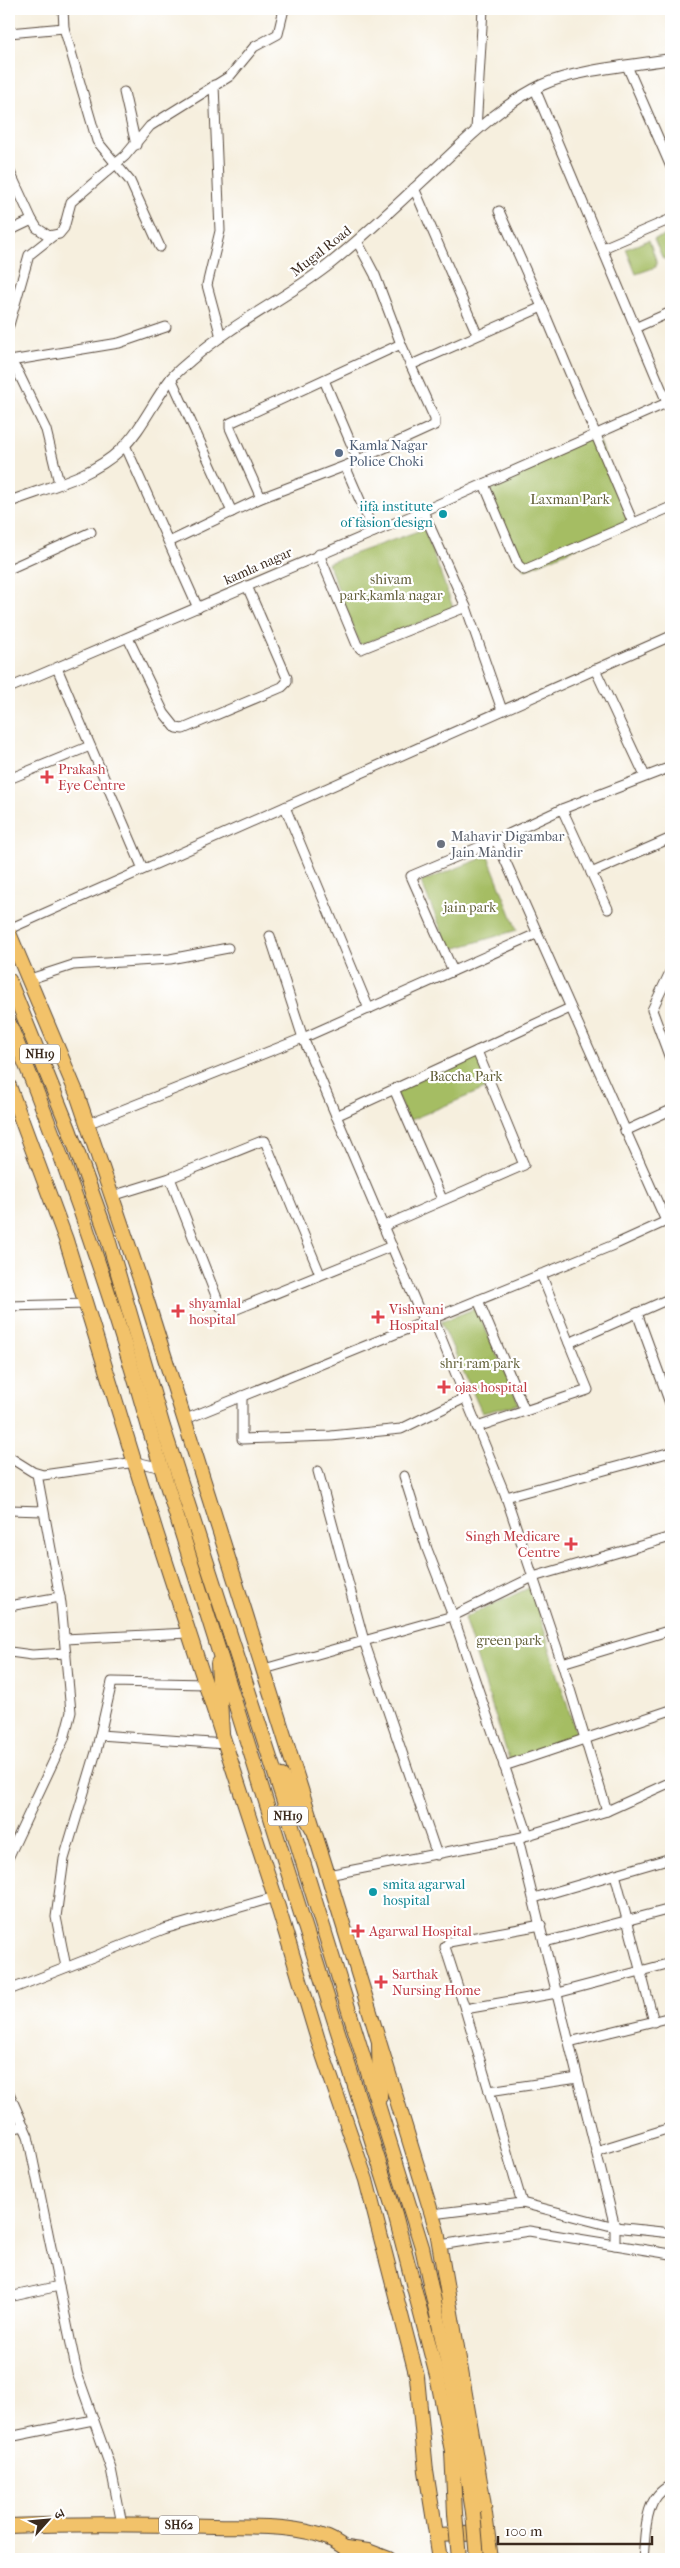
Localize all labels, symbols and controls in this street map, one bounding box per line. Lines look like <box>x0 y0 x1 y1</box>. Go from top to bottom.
street label: Mugal Road <box>287 222 355 280</box>
place label: Kamla Nagar Police Choki <box>349 437 428 470</box>
marker: Kamla Nagar Police Choki <box>333 447 345 459</box>
park label: Laxman Park <box>530 491 610 508</box>
place label: iifa institute of fasion design <box>340 498 433 531</box>
marker: iifa institute of fasion design <box>437 508 449 520</box>
street label: kamla nagar <box>221 543 295 589</box>
park label: shivam park,kamla nagar <box>338 571 443 604</box>
place label: Prakash Eye Centre <box>58 761 126 794</box>
marker: Prakash Eye Centre <box>40 770 54 784</box>
place label: Mahavir Digambar Jain Mandir <box>450 828 565 861</box>
marker: Mahavir Digambar Jain Mandir <box>435 838 447 850</box>
park label: jain park <box>442 899 497 916</box>
road number: NH19 <box>20 1044 60 1064</box>
park label: Baccha Park <box>429 1068 503 1085</box>
place label: shyamlal hospital <box>189 1295 241 1328</box>
place label: Vishwani Hospital <box>388 1301 444 1334</box>
marker: shyamlal hospital <box>171 1304 185 1318</box>
marker: Vishwani Hospital <box>371 1310 385 1324</box>
park label: shri ram park <box>440 1355 521 1372</box>
place label: ojas hospital <box>455 1379 527 1396</box>
marker: ojas hospital <box>437 1380 451 1394</box>
place label: Singh Medicare Centre <box>466 1528 560 1561</box>
marker: Singh Medicare Centre <box>564 1537 578 1551</box>
park label: green park <box>476 1632 543 1649</box>
road number: NH19 <box>268 1806 308 1825</box>
place label: smita agarwal hospital <box>383 1876 466 1909</box>
marker: smita agarwal hospital <box>367 1886 379 1898</box>
place label: Agarwal Hospital <box>368 1923 472 1940</box>
marker: Agarwal Hospital <box>351 1924 365 1938</box>
place label: Sarthak Nursing Home <box>392 1966 481 1999</box>
marker: Sarthak Nursing Home <box>374 1975 388 1989</box>
north arrow <box>22 2496 72 2546</box>
text: उ <box>49 2506 69 2522</box>
scale bar <box>498 2513 651 2545</box>
road number: SH62 <box>159 2516 199 2534</box>
text: 100 m <box>505 2522 543 2540</box>

